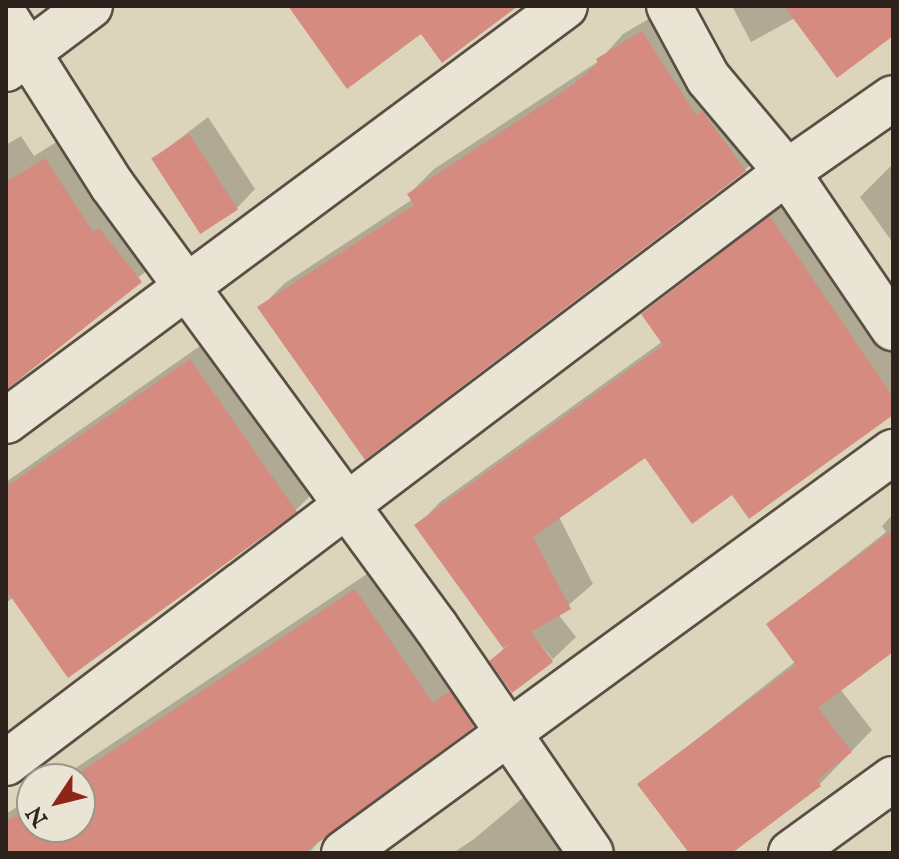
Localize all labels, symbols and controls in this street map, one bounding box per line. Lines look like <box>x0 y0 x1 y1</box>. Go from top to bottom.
north arrow <box>16 763 96 843</box>
text: N <box>21 800 55 831</box>

